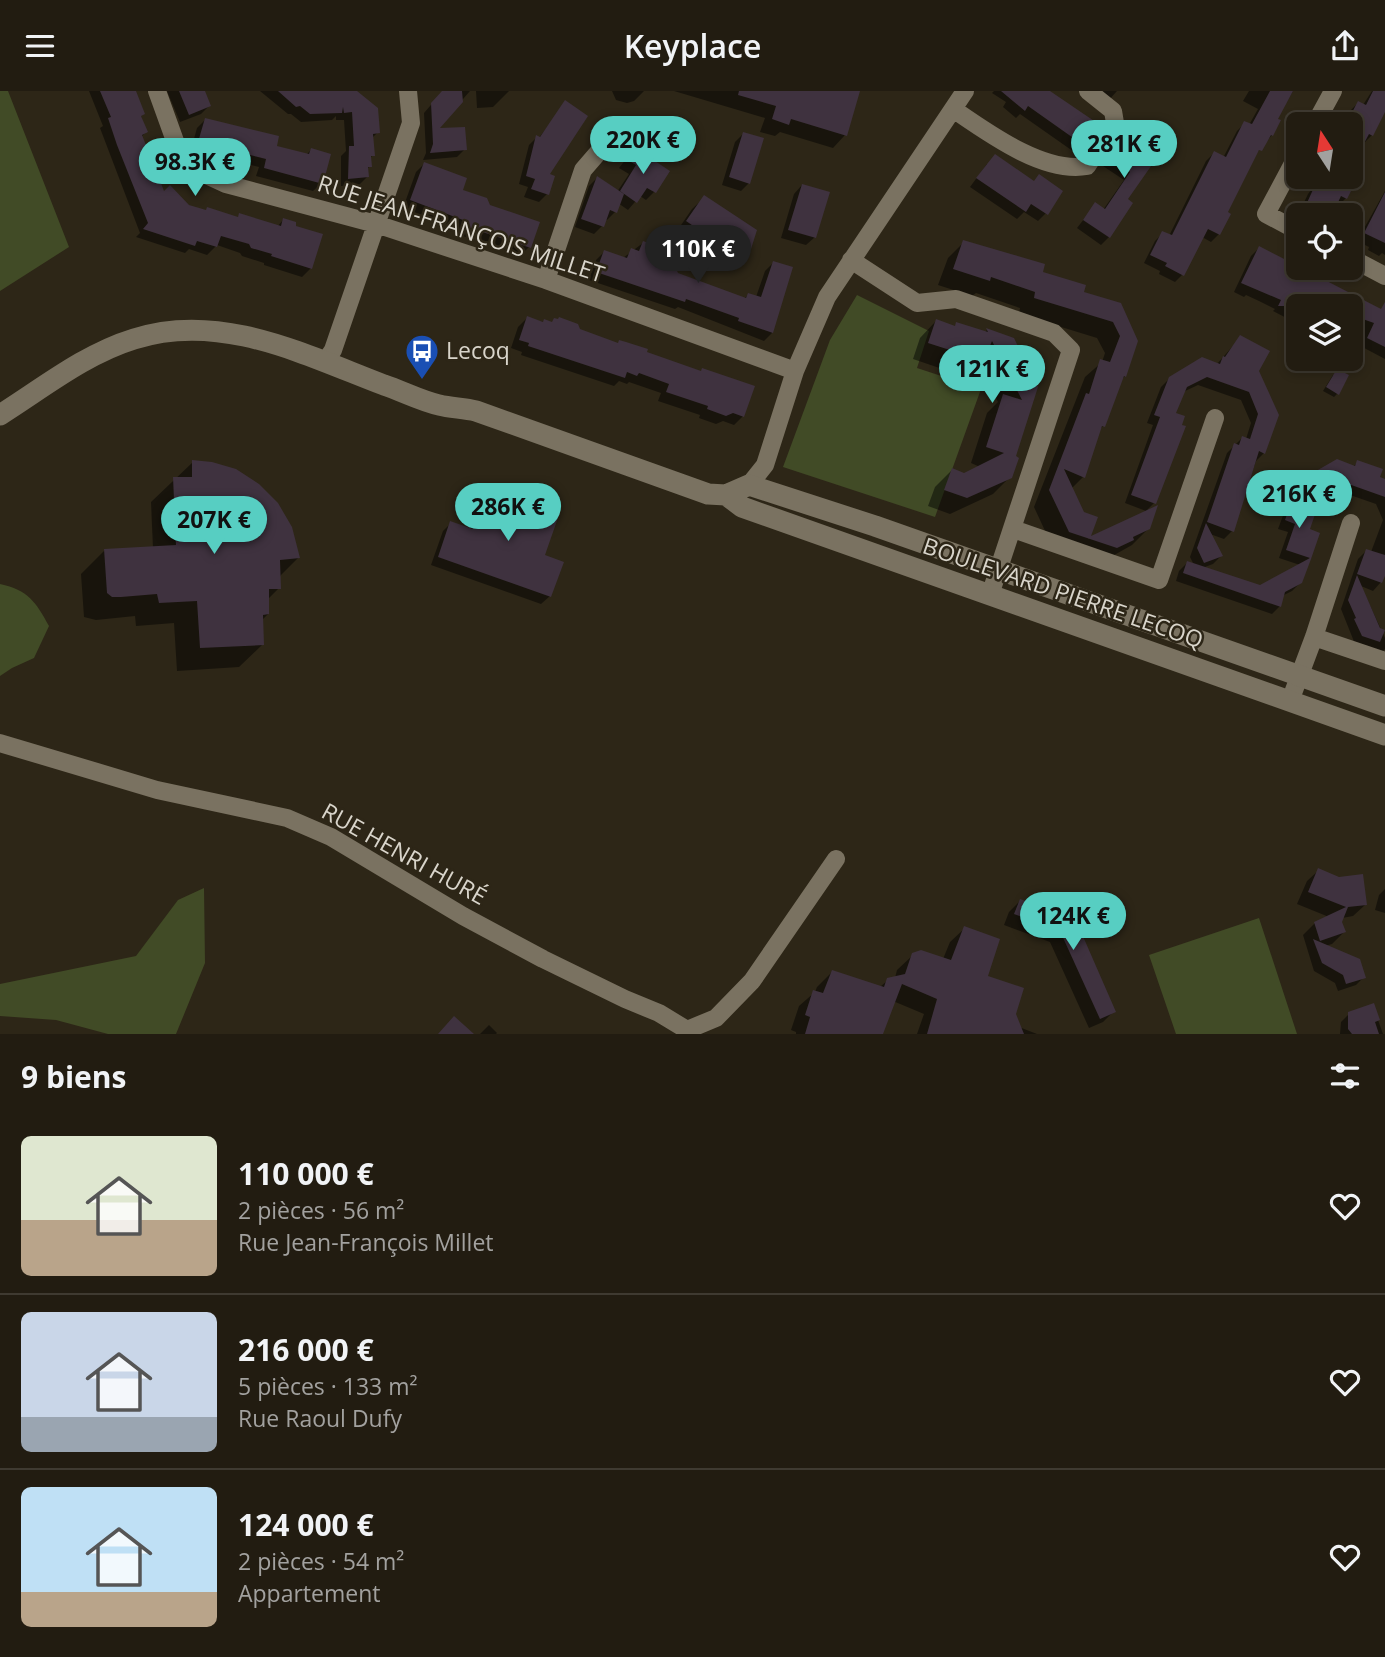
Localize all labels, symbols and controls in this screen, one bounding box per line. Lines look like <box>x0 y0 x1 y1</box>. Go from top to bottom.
text: Keyplace <box>624 24 761 67</box>
icon: menu <box>21 27 59 65</box>
icon: share <box>1326 27 1364 65</box>
north arrow <box>1286 112 1363 189</box>
map controls <box>1286 112 1363 371</box>
pin: 220K € <box>586 116 700 176</box>
pin: 281K € <box>1067 120 1181 180</box>
text: 220K € <box>606 123 680 155</box>
text: 281K € <box>1087 127 1161 159</box>
pin: 98.3K € <box>130 139 260 198</box>
text: 98.3K € <box>155 145 235 177</box>
street label: RUE JEAN-FRANÇOIS MILLET <box>314 167 609 290</box>
button: locate <box>1286 203 1363 280</box>
pin: 110K € <box>641 225 755 285</box>
text: 110K € <box>661 232 735 264</box>
button: layers <box>1286 294 1363 371</box>
bus stop icon: Lecoq <box>403 332 441 381</box>
place label: Lecoq <box>446 334 510 366</box>
pin: 121K € <box>935 345 1049 405</box>
text: 121K € <box>955 352 1029 384</box>
pin: 216K € <box>1242 471 1356 530</box>
text: 216K € <box>1262 477 1336 509</box>
pin: 286K € <box>451 483 565 543</box>
text: 286K € <box>471 490 545 522</box>
pin: 207K € <box>157 497 271 556</box>
text: 207K € <box>177 503 251 535</box>
street label: BOULEVARD PIERRE LECOQ <box>919 529 1208 655</box>
street label: RUE HENRI HURÉ <box>316 795 493 912</box>
pin: 124K € <box>1016 893 1130 952</box>
text: 124K € <box>1036 899 1110 931</box>
text: 9 biens <box>21 1056 126 1097</box>
icon: filters <box>1326 1057 1364 1095</box>
text: 110 000 € <box>238 1153 374 1194</box>
icon: home <box>77 1164 161 1248</box>
icon: heart <box>1326 1187 1364 1225</box>
text: 2 pièces · 56 m² <box>238 1194 404 1226</box>
text: Rue Jean-François Millet <box>238 1226 494 1258</box>
text: 216 000 € <box>238 1329 374 1370</box>
icon: home <box>77 1340 161 1424</box>
icon: heart <box>1326 1363 1364 1401</box>
text: 5 pièces · 133 m² <box>238 1370 418 1402</box>
text: Rue Raoul Dufy <box>238 1402 402 1434</box>
text: 124 000 € <box>238 1504 374 1545</box>
icon: home <box>77 1515 161 1599</box>
icon: heart <box>1326 1538 1364 1576</box>
text: 2 pièces · 54 m² <box>238 1545 404 1577</box>
text: Appartement <box>238 1577 381 1609</box>

